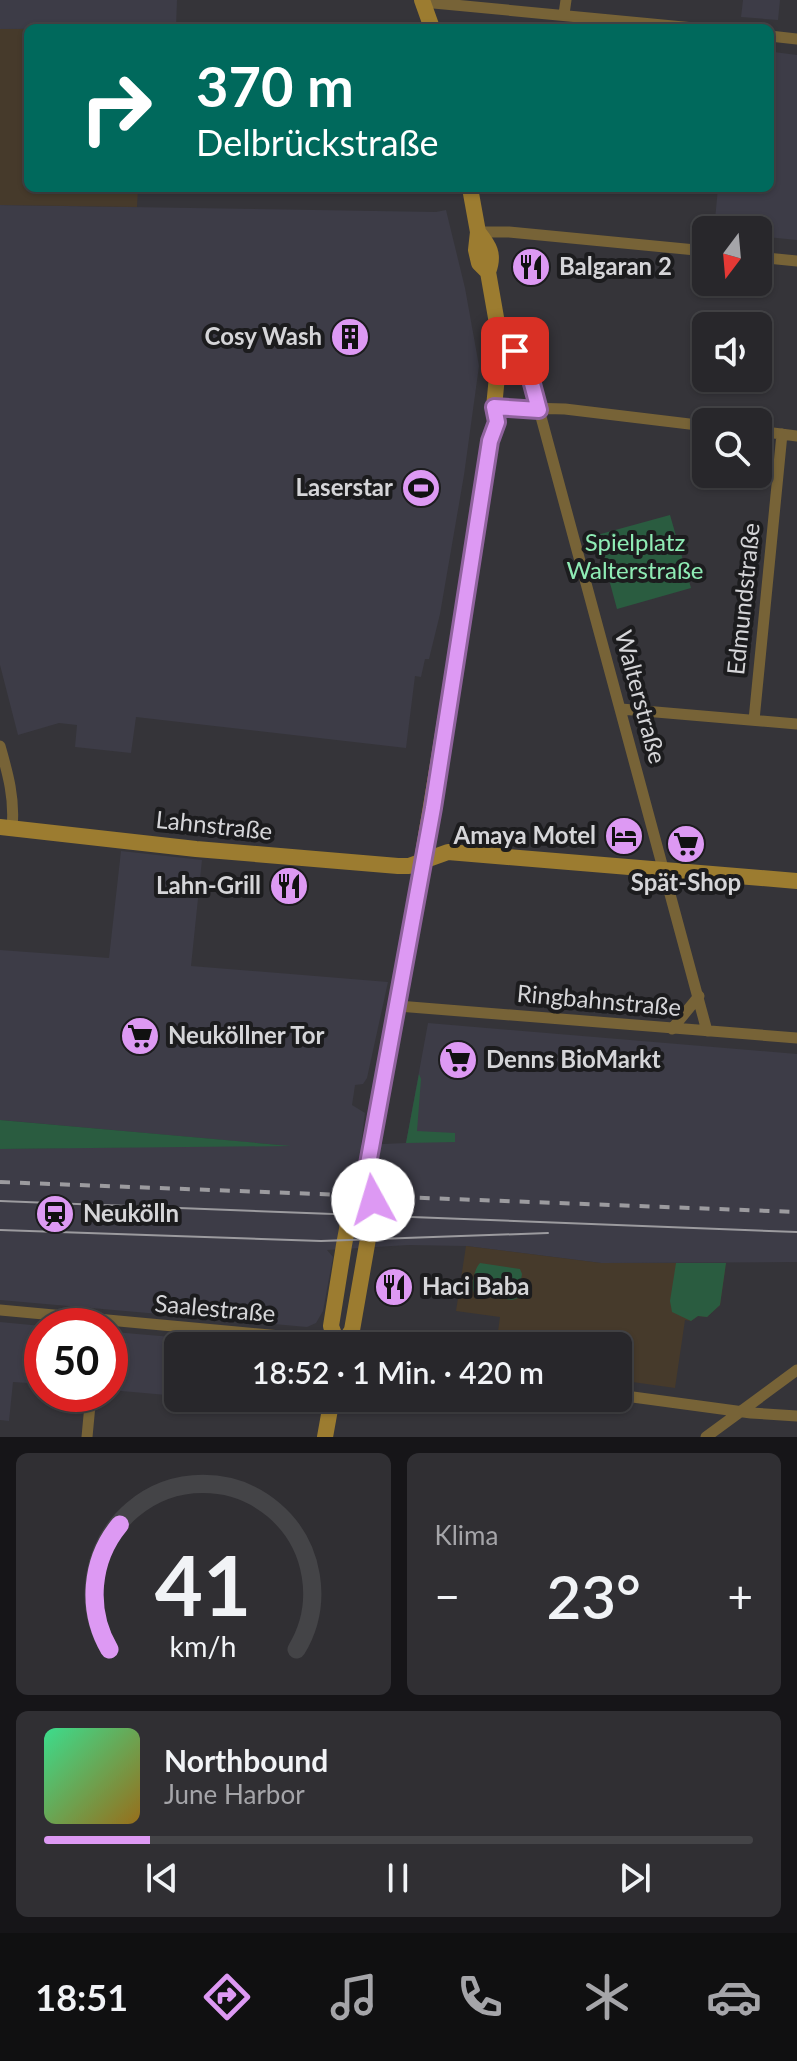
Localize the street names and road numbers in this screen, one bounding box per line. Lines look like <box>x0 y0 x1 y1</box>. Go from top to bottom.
street label: Edmundstraße <box>720 521 765 676</box>
street label: Walterstraße <box>610 627 673 767</box>
street label: Lahnstraße <box>154 804 274 845</box>
street label: Ringbahnstraße <box>516 978 682 1021</box>
street label: Saalestraße <box>154 1288 277 1327</box>

